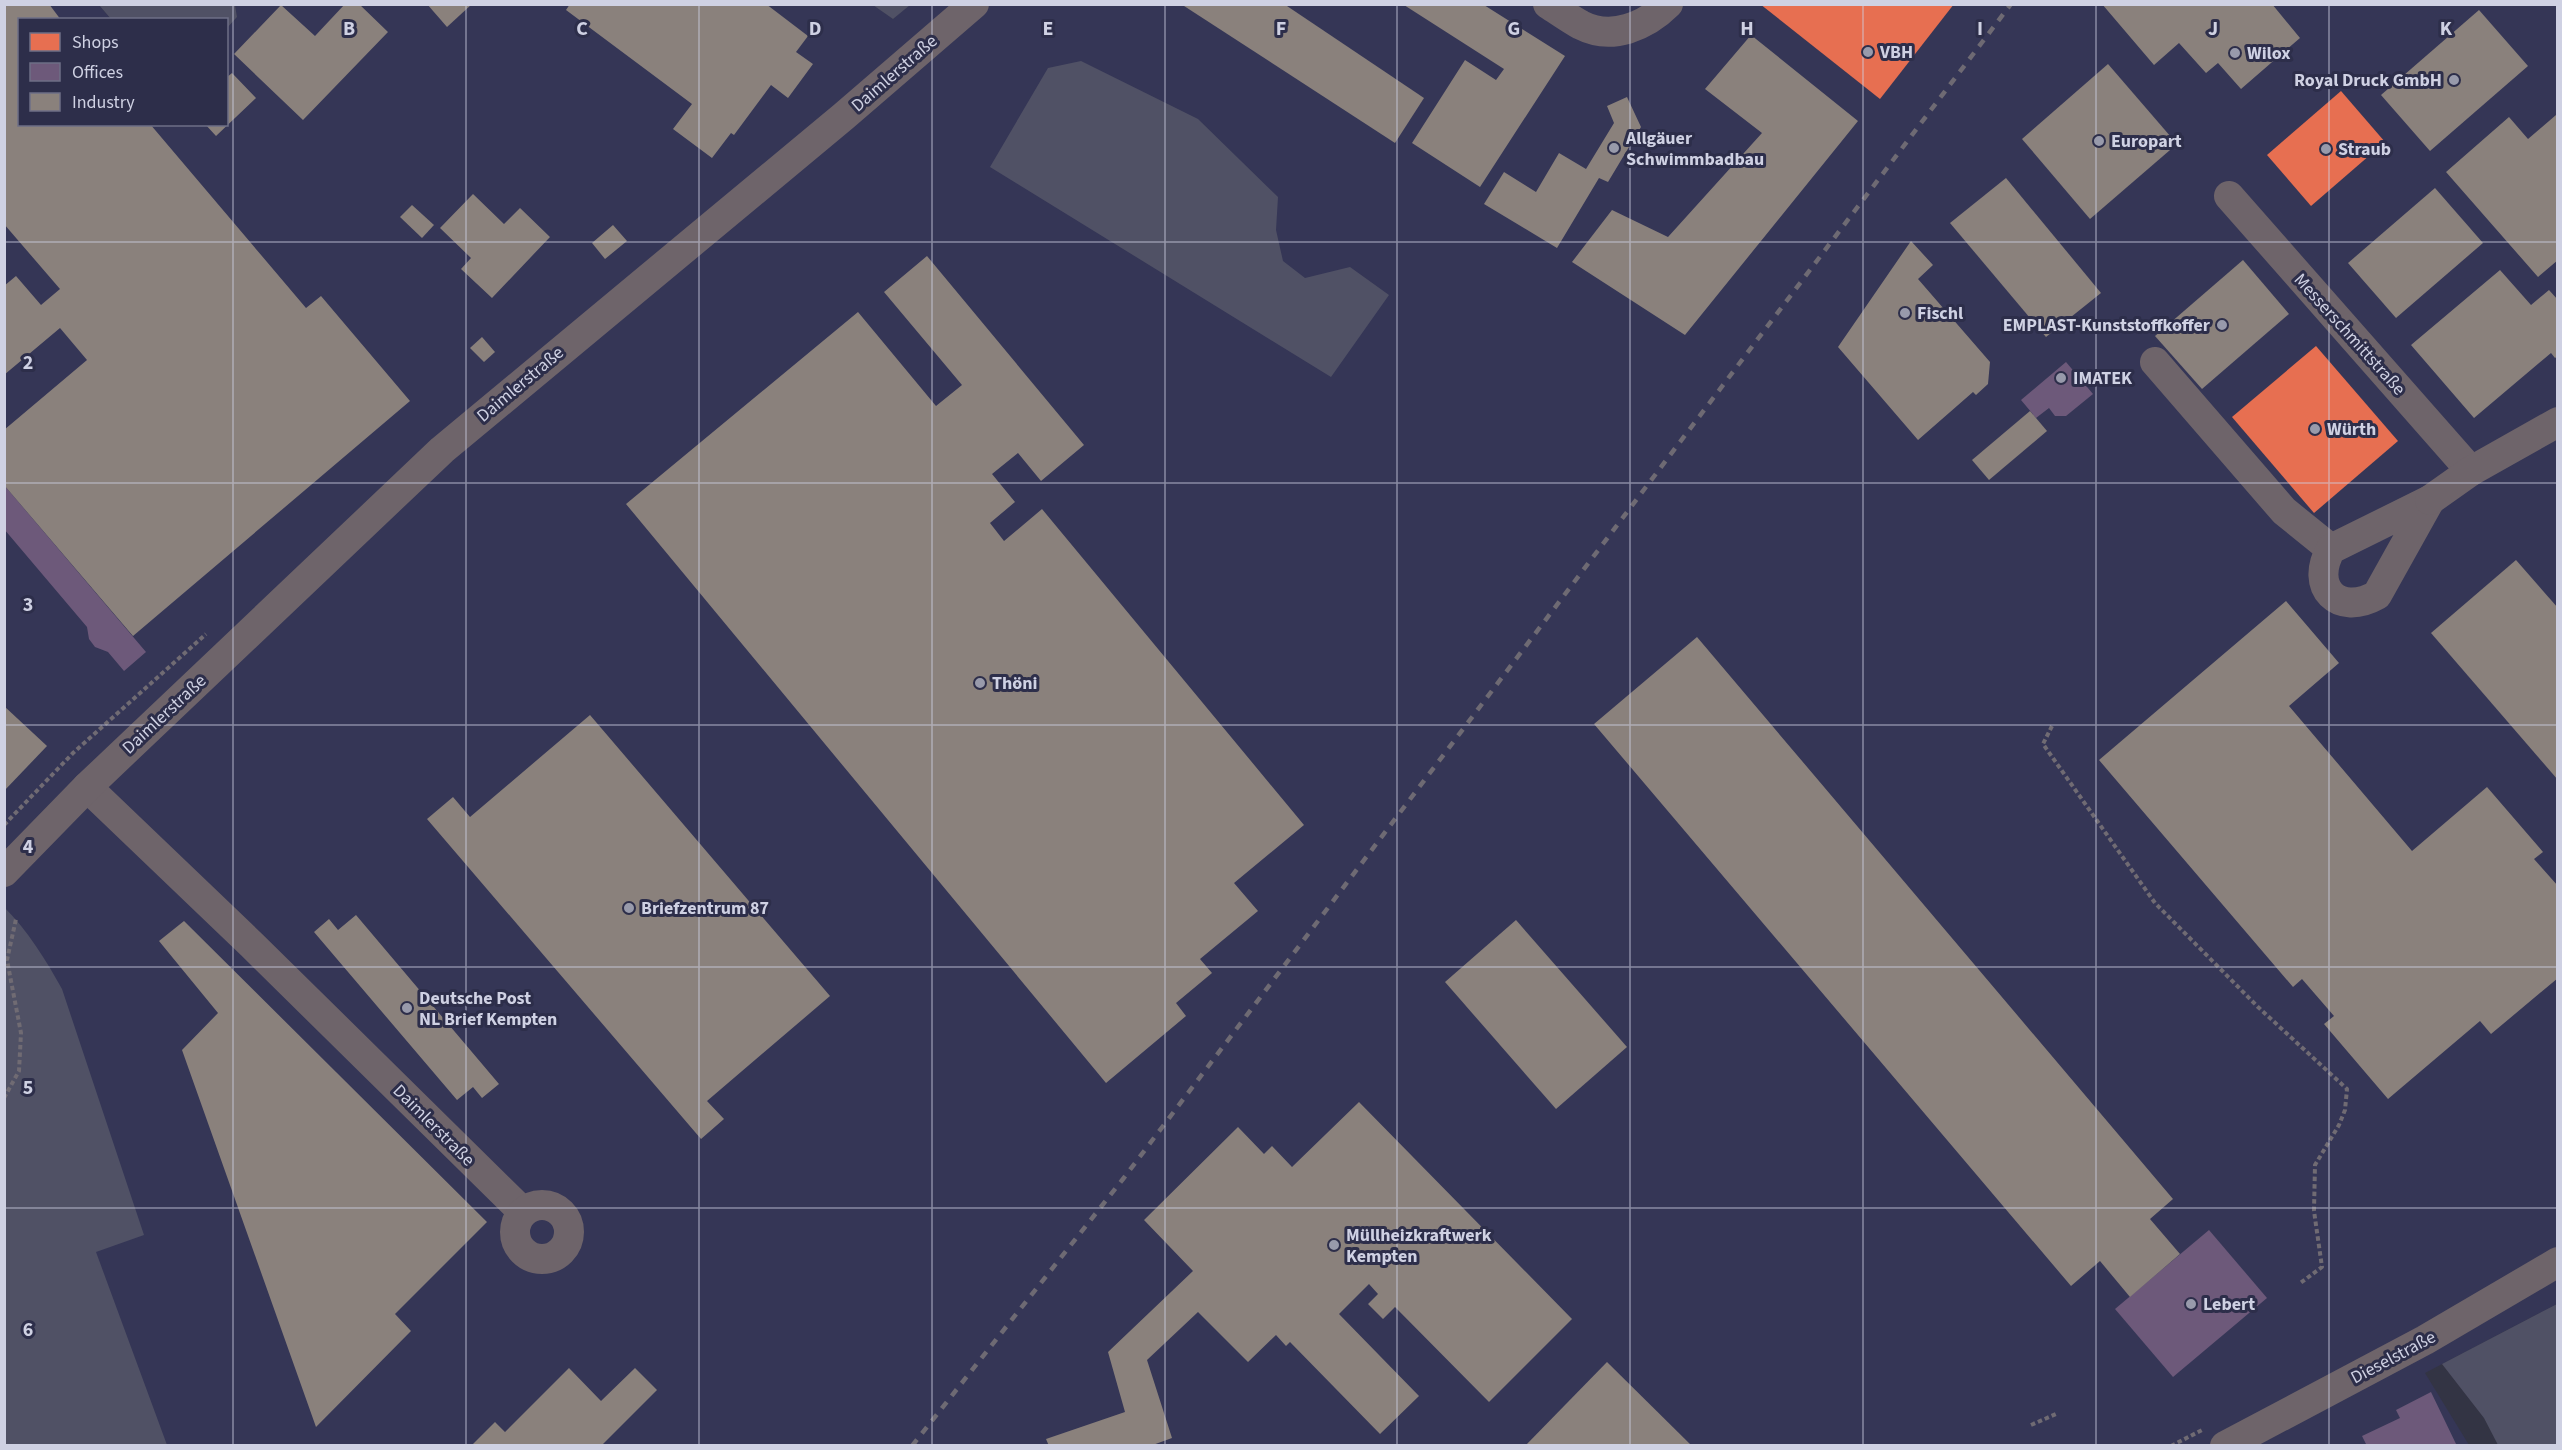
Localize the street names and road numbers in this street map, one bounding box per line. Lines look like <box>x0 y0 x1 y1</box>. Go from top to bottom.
street label: Daimlerstraße <box>846 29 943 118</box>
street label: Messerschmittstraße <box>2288 268 2411 401</box>
street label: Daimlerstraße <box>471 340 569 428</box>
street label: Daimlerstraße <box>117 669 212 760</box>
street label: Daimlerstraße <box>387 1079 480 1172</box>
street label: Dieselstraße <box>2346 1325 2440 1390</box>

